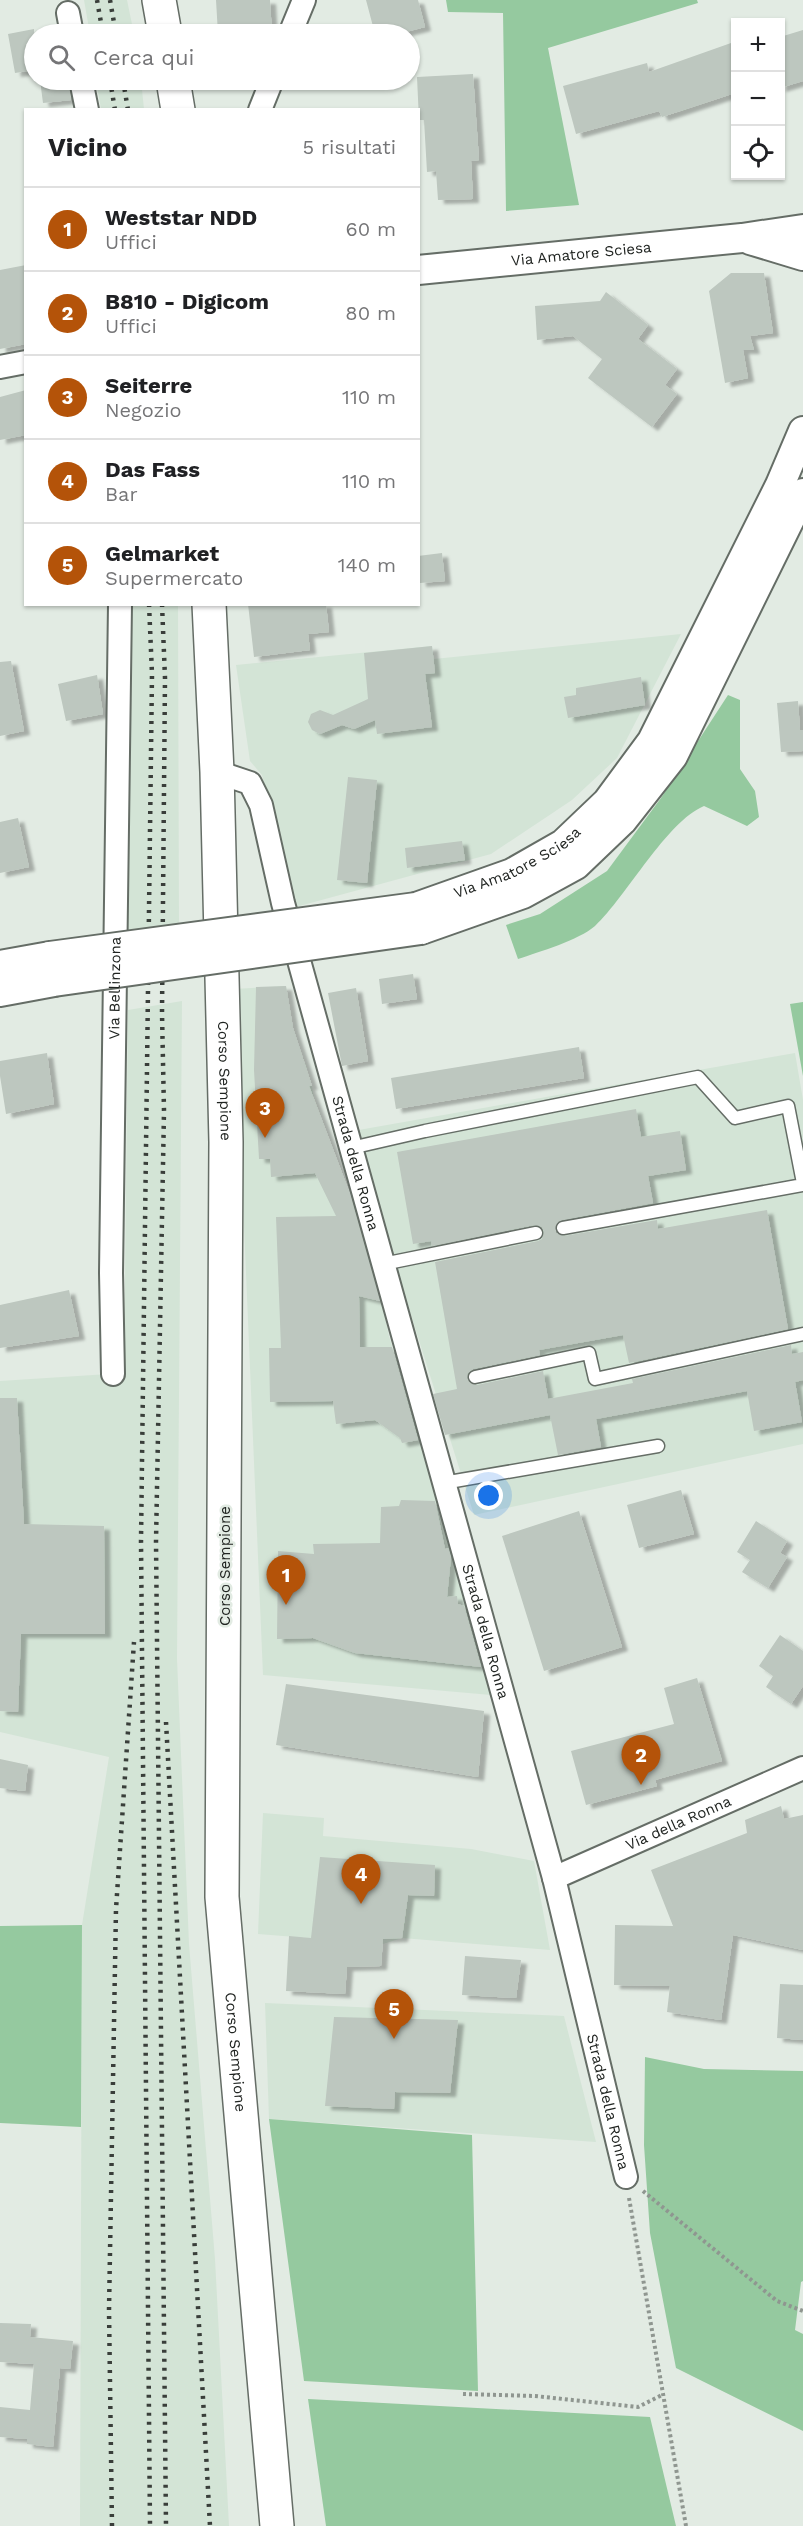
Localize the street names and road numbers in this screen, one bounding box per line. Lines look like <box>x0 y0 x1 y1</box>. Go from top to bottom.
street label: Via Amatore Sciesa <box>510 238 653 270</box>
street label: Via Amatore Sciesa <box>451 823 585 902</box>
street label: Via Bellinzona <box>105 936 125 1039</box>
street label: Corso Sempione <box>214 1020 235 1141</box>
street label: Strada della Ronna <box>328 1094 383 1233</box>
street label: Corso Sempione <box>216 1506 234 1626</box>
street label: Strada della Ronna <box>458 1562 513 1702</box>
street label: Via della Ronna <box>623 1792 734 1854</box>
street label: Corso Sempione <box>221 1991 250 2113</box>
street label: Strada della Ronna <box>583 2032 633 2172</box>

